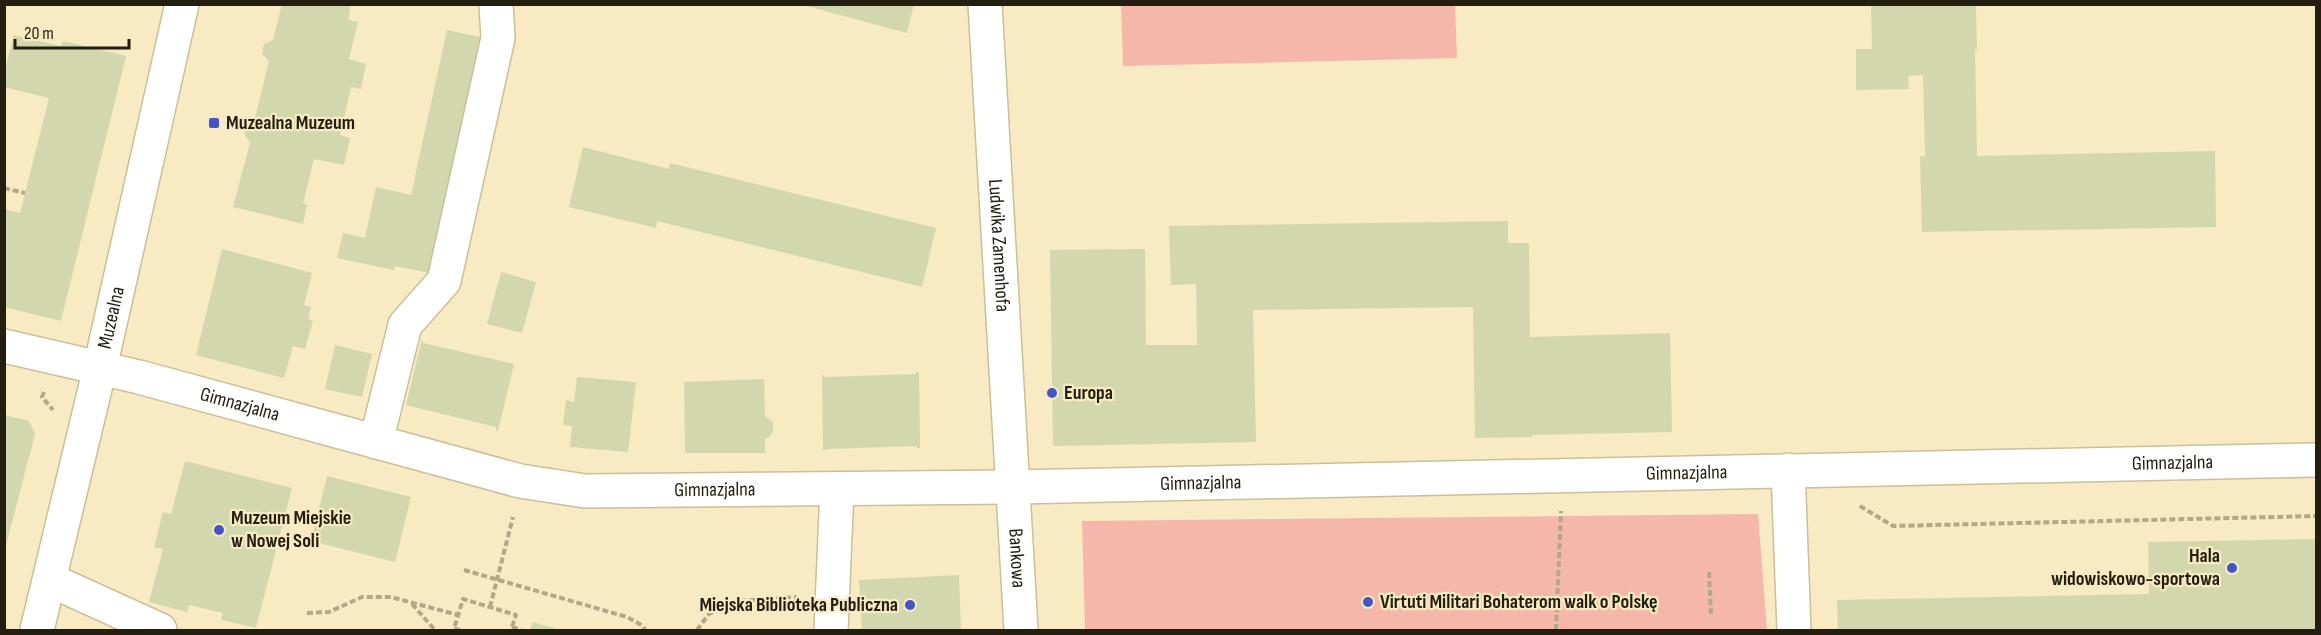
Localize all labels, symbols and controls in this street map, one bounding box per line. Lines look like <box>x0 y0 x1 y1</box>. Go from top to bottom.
scale bar <box>15 12 129 50</box>
text: 20 m <box>24 23 54 44</box>
place label: Muzealna Muzeum <box>226 111 355 135</box>
marker: Muzealna Muzeum <box>207 116 221 130</box>
street label: Ludwika Zamenhofa <box>983 179 1015 313</box>
street label: Muzealna <box>93 284 130 351</box>
place label: Europa <box>1064 381 1113 405</box>
street label: Gimnazjalna <box>197 382 282 427</box>
marker: Europa <box>1045 386 1059 400</box>
street label: Gimnazjalna <box>2132 450 2213 476</box>
street label: Gimnazjalna <box>1646 460 1728 486</box>
street label: Gimnazjalna <box>1160 470 1242 496</box>
street label: Gimnazjalna <box>674 477 756 502</box>
place label: Muzeum Miejskie w Nowej Soli <box>231 506 351 553</box>
marker: Muzeum Miejskie w Nowej Soli <box>212 523 226 537</box>
street label: Bankowa <box>1003 528 1031 588</box>
place label: Hala widowiskowo-sportowa <box>2051 544 2220 591</box>
marker: Hala widowiskowo-sportowa <box>2225 561 2239 575</box>
place label: Virtuti Militari Bohaterom walk o Polskę <box>1380 590 1658 614</box>
place label: Miejska Biblioteka Publiczna <box>699 593 898 617</box>
marker: Virtuti Militari Bohaterom walk o Polskę <box>1361 595 1375 609</box>
marker: Miejska Biblioteka Publiczna <box>903 598 917 612</box>

